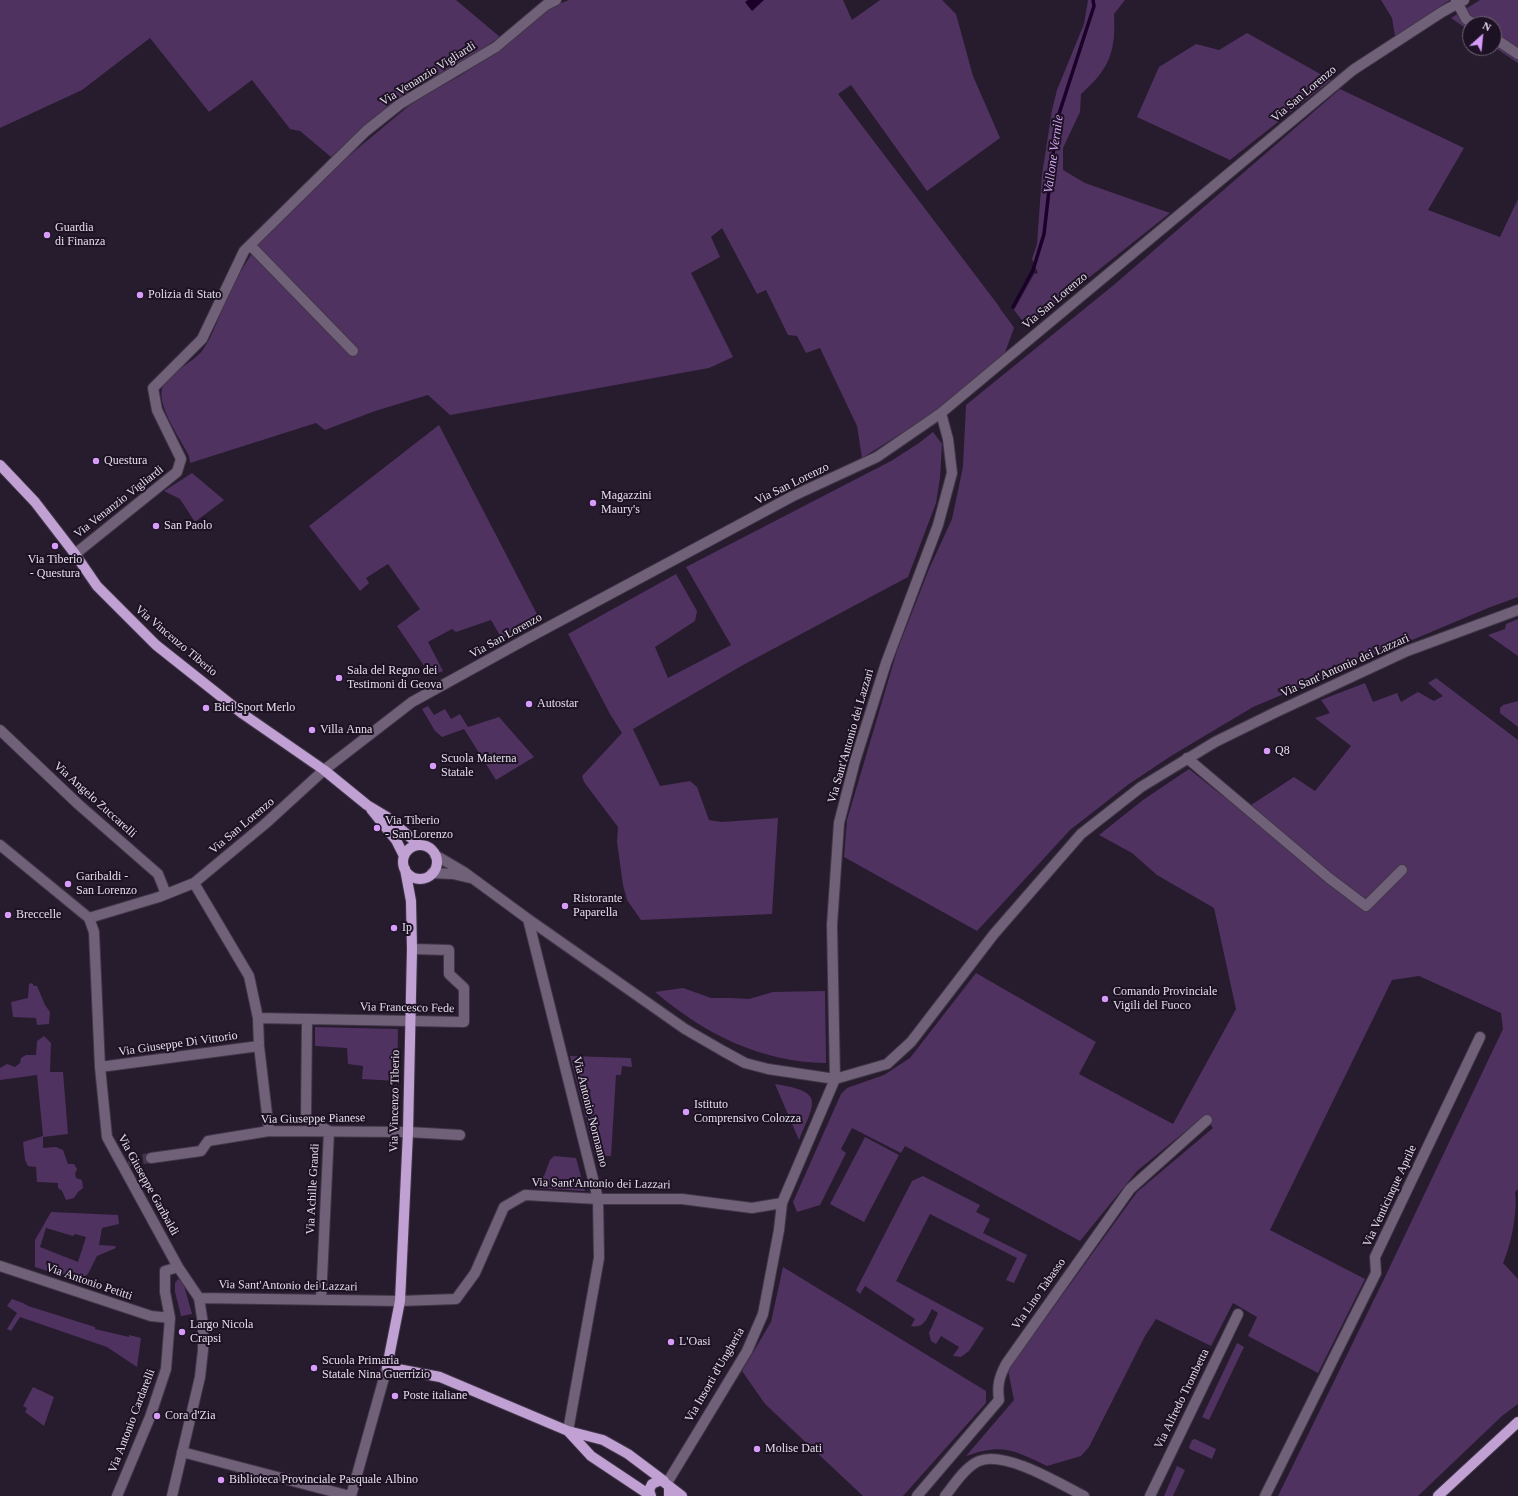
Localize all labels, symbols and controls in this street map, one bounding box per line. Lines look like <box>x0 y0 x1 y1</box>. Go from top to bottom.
north arrow <box>1462 16 1502 56</box>
text: N <box>1481 19 1493 33</box>
street label: Via Venanzio Vigliardi <box>378 39 478 109</box>
street label: Via San Lorenzo <box>1269 63 1339 125</box>
water label: Vallone Vernile <box>1041 114 1067 194</box>
place label: Guardia di Finanza <box>55 221 105 249</box>
marker: Guardia di Finanza <box>42 230 52 240</box>
street label: Via San Lorenzo <box>1020 270 1090 332</box>
place label: Polizia di Stato <box>148 288 221 302</box>
marker: Polizia di Stato <box>135 290 145 300</box>
place label: Questura <box>104 454 147 468</box>
marker: Questura <box>91 456 101 466</box>
street label: Via San Lorenzo <box>753 460 831 508</box>
street label: Via Venanzio Vigliardi <box>71 463 167 541</box>
place label: Magazzini Maury's <box>601 489 652 517</box>
marker: Magazzini Maury's <box>588 498 598 508</box>
place label: San Paolo <box>164 519 212 533</box>
marker: San Paolo <box>151 521 161 531</box>
marker: Via Tiberio - Questura <box>50 541 60 551</box>
place label: Via Tiberio - Questura <box>28 553 82 581</box>
street label: Via Vincenzo Tiberio <box>132 602 220 680</box>
street label: Via San Lorenzo <box>467 610 545 662</box>
street label: Via Sant'Antonio dei Lazzari <box>1279 631 1411 701</box>
place label: Sala del Regno dei Testimoni di Geova <box>347 664 441 692</box>
street label: Via Sant'Antonio dei Lazzari <box>825 667 877 805</box>
marker: Sala del Regno dei Testimoni di Geova <box>334 673 344 683</box>
place label: Autostar <box>537 697 578 711</box>
marker: Autostar <box>524 699 534 709</box>
place label: Bici Sport Merlo <box>214 701 295 715</box>
marker: Bici Sport Merlo <box>201 703 211 713</box>
place label: Villa Anna <box>320 723 372 737</box>
marker: Villa Anna <box>307 725 317 735</box>
place label: Q8 <box>1275 744 1290 758</box>
marker: Q8 <box>1262 746 1272 756</box>
place label: Scuola Materna Statale <box>441 752 517 780</box>
street label: Via Angelo Zuccarelli <box>51 759 139 841</box>
marker: Scuola Materna Statale <box>428 761 438 771</box>
street label: Via San Lorenzo <box>207 795 277 857</box>
place label: Via Tiberio - San Lorenzo <box>385 814 453 842</box>
marker: Via Tiberio - San Lorenzo <box>372 823 382 833</box>
place label: Garibaldi - San Lorenzo <box>76 870 137 898</box>
marker: Garibaldi - San Lorenzo <box>63 879 73 889</box>
place label: Ristorante Paparella <box>573 892 622 920</box>
marker: Ristorante Paparella <box>560 901 570 911</box>
place label: Breccelle <box>16 908 61 922</box>
marker: Breccelle <box>3 910 13 920</box>
place label: Ip <box>402 921 412 935</box>
marker: Ip <box>389 923 399 933</box>
place label: Comando Provinciale Vigili del Fuoco <box>1113 985 1217 1013</box>
marker: Comando Provinciale Vigili del Fuoco <box>1100 994 1110 1004</box>
street label: Via Francesco Fede <box>360 1000 454 1016</box>
street label: Via Giuseppe Di Vittorio <box>117 1029 239 1059</box>
street label: Via Vincenzo Tiberio <box>387 1050 403 1152</box>
street label: Via Antonio Normanno <box>569 1055 611 1169</box>
place label: Istituto Comprensivo Colozza <box>694 1098 801 1126</box>
marker: Istituto Comprensivo Colozza <box>681 1107 691 1117</box>
street label: Via Giuseppe Pianese <box>261 1111 365 1127</box>
street label: Via Giuseppe Garibaldi <box>114 1132 182 1238</box>
street label: Via Achille Grandi <box>303 1143 323 1235</box>
street label: Via Venticinque Aprile <box>1360 1143 1420 1249</box>
street label: Via Sant'Antonio dei Lazzari <box>531 1176 671 1192</box>
street label: Via Lino Tabasso <box>1009 1256 1069 1332</box>
street label: Via Antonio Petitti <box>44 1260 134 1304</box>
street label: Via Sant'Antonio dei Lazzari <box>218 1278 358 1294</box>
place label: Largo Nicola Crapsi <box>190 1318 253 1346</box>
street label: Via Insorti d'Ungheria <box>682 1325 748 1425</box>
marker: Largo Nicola Crapsi <box>177 1327 187 1337</box>
place label: L'Oasi <box>679 1335 710 1349</box>
marker: L'Oasi <box>666 1337 676 1347</box>
street label: Via Alfredo Trombetta <box>1152 1347 1212 1451</box>
place label: Scuola Primaria Statale Nina Guerrizio <box>322 1354 430 1382</box>
marker: Scuola Primaria Statale Nina Guerrizio <box>309 1363 319 1373</box>
street label: Via Antonio Cardarelli <box>106 1367 158 1475</box>
place label: Poste italiane <box>403 1389 467 1403</box>
marker: Poste italiane <box>390 1391 400 1401</box>
place label: Cora d'Zia <box>165 1409 215 1423</box>
marker: Cora d'Zia <box>152 1411 162 1421</box>
place label: Molise Dati <box>765 1442 822 1456</box>
marker: Molise Dati <box>752 1444 762 1454</box>
place label: Biblioteca Provinciale Pasquale Albino <box>229 1473 418 1487</box>
marker: Biblioteca Provinciale Pasquale Albino <box>216 1475 226 1485</box>

